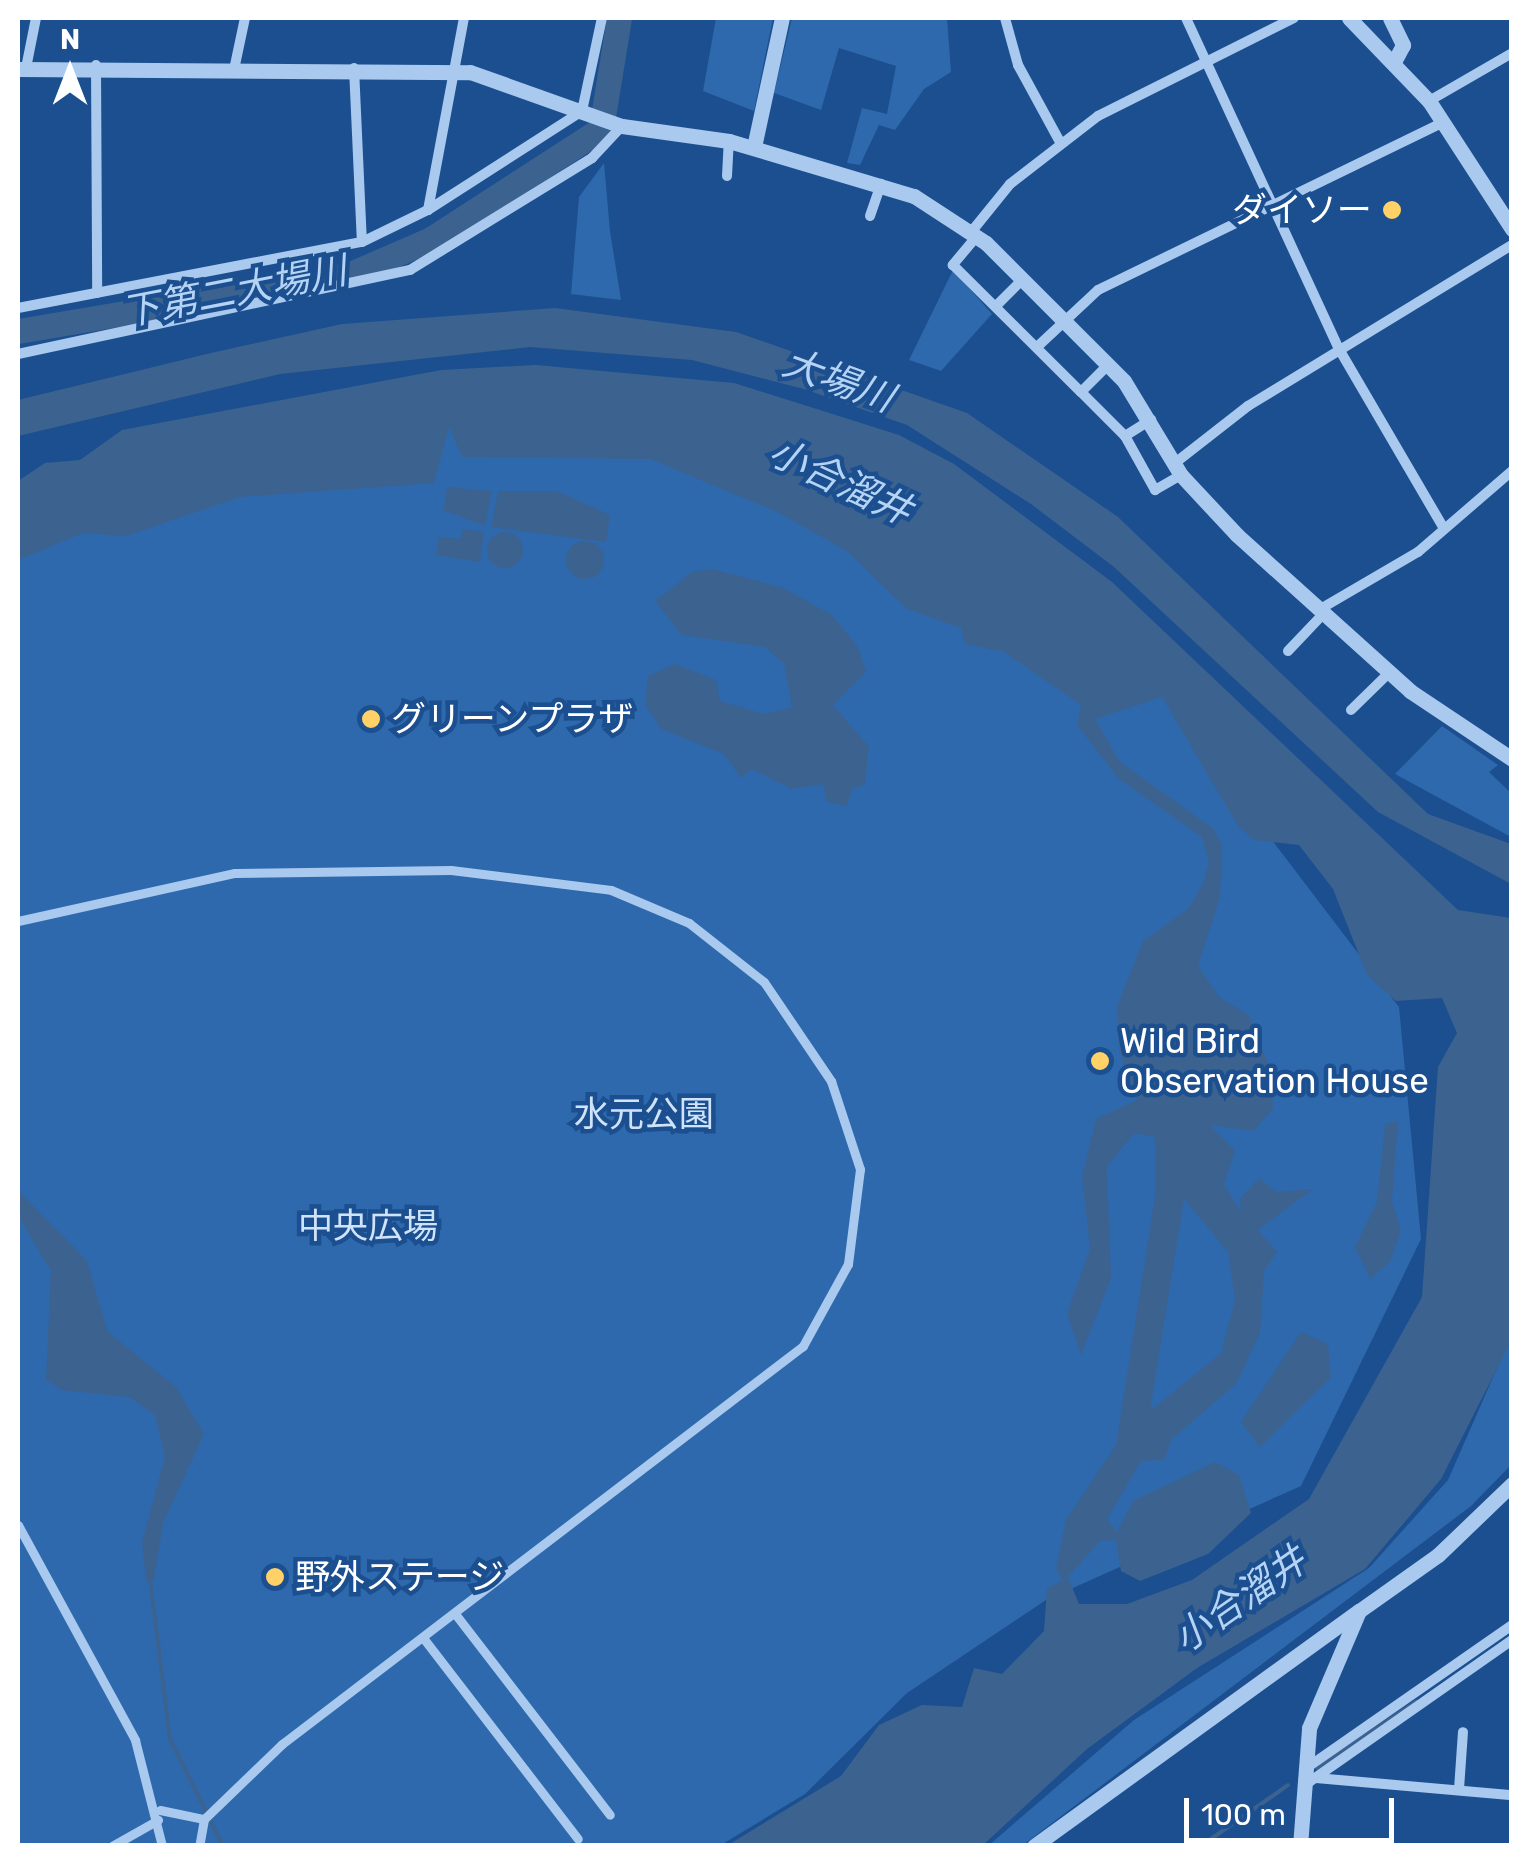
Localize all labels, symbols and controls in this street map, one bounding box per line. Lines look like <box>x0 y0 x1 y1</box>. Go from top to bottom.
north arrow <box>20 20 120 120</box>
text: N <box>60 23 80 56</box>
place label: ダイソー <box>1232 189 1372 231</box>
marker: ダイソー <box>1381 199 1403 221</box>
water label: 下第二大場川 <box>118 248 350 336</box>
water label: 大場川 <box>777 340 899 422</box>
water label: 小合溜井 <box>761 429 919 535</box>
place label: グリーンプラザ <box>391 698 636 740</box>
marker: グリーンプラザ <box>360 708 382 730</box>
place label: Wild Bird Observation House <box>1120 1020 1429 1102</box>
marker: Wild Bird Observation House <box>1089 1050 1111 1072</box>
park label: 水元公園 <box>574 1093 714 1135</box>
park label: 中央広場 <box>298 1205 438 1247</box>
water label: 小合溜井 <box>1165 1538 1315 1662</box>
place label: 野外ステージ <box>295 1556 505 1598</box>
marker: 野外ステージ <box>264 1566 286 1588</box>
scale bar <box>1189 1778 1399 1840</box>
text: 100 m <box>1201 1797 1286 1833</box>

